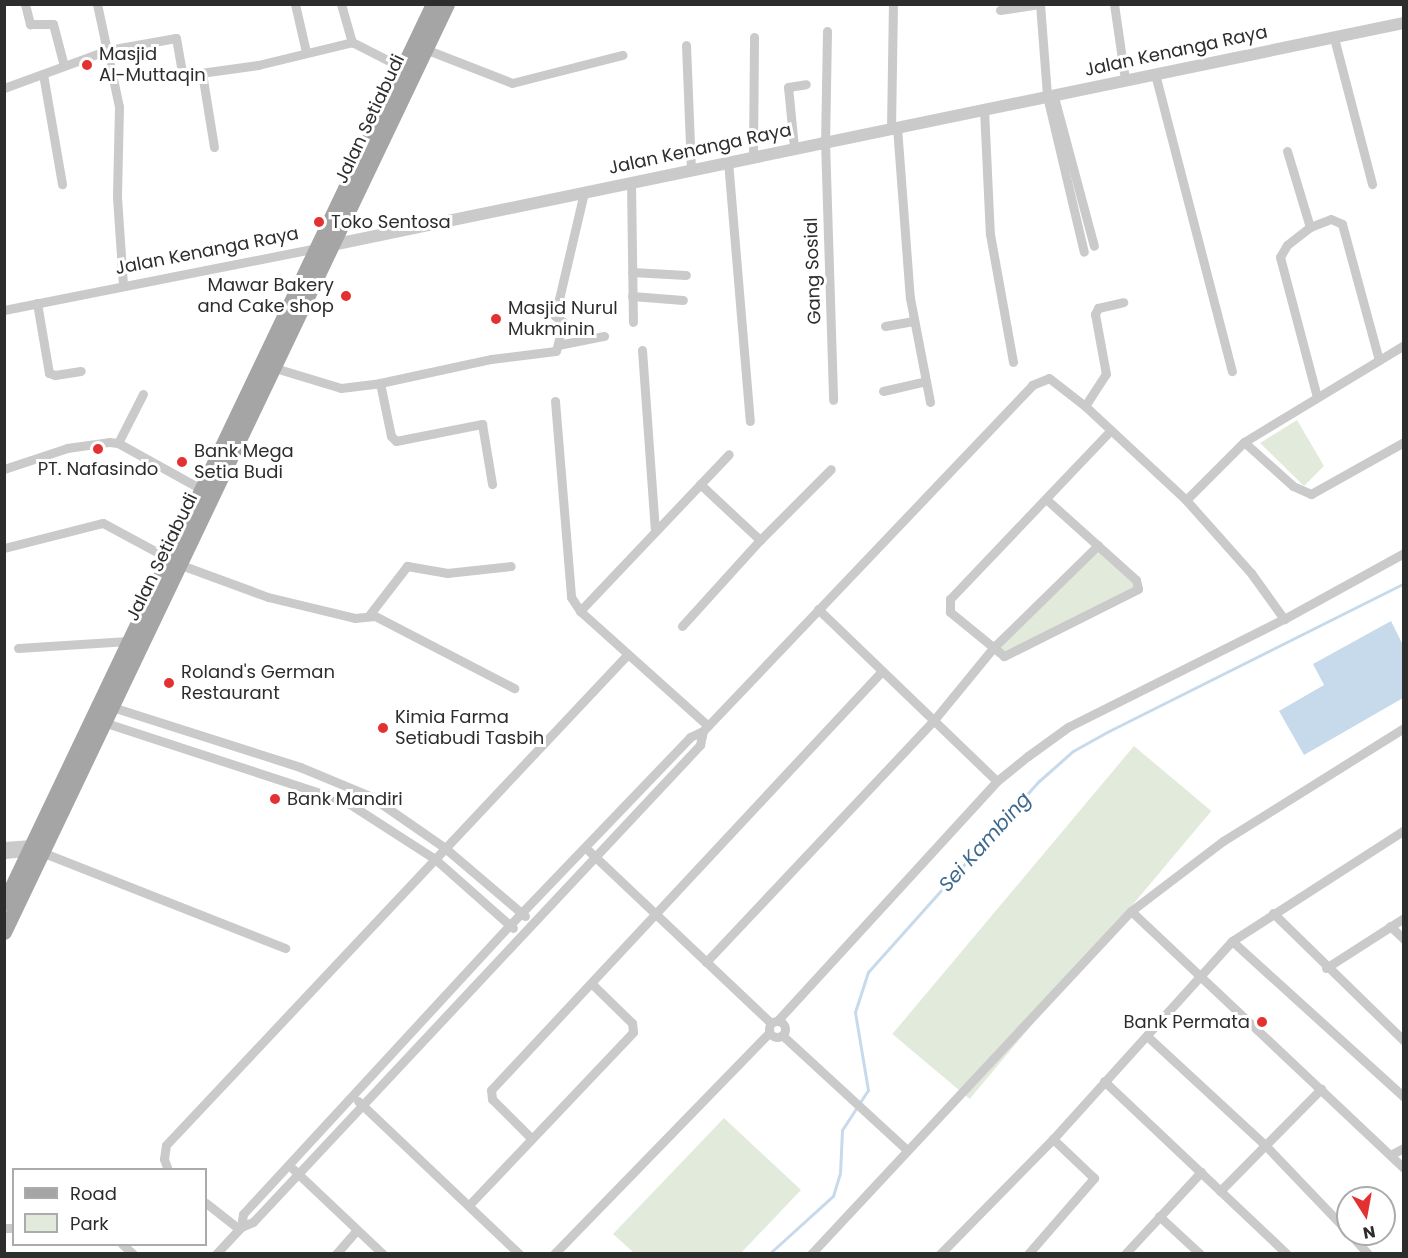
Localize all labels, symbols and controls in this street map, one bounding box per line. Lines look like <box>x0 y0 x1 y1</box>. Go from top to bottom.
street label: Jalan Kenanga Raya <box>1083 21 1269 81</box>
place label: Masjid Al-Muttaqin <box>99 44 206 86</box>
street label: Jalan Setiabudi <box>331 51 409 187</box>
marker: Masjid Al-Muttaqin <box>80 58 94 72</box>
street label: Jalan Kenanga Raya <box>607 119 793 179</box>
place label: Toko Sentosa <box>331 211 451 233</box>
marker: Toko Sentosa <box>312 215 326 229</box>
street label: Gang Sosial <box>800 217 826 325</box>
street label: Jalan Kenanga Raya <box>113 223 301 279</box>
place label: Mawar Bakery and Cake shop <box>197 275 334 318</box>
marker: Mawar Bakery and Cake shop <box>339 289 353 303</box>
place label: Masjid Nurul Mukminin <box>508 298 618 340</box>
marker: Masjid Nurul Mukminin <box>489 312 503 326</box>
place label: Bank Mega Setia Budi <box>194 441 294 484</box>
marker: PT. Nafasindo <box>91 442 105 456</box>
marker: Bank Mega Setia Budi <box>175 455 189 469</box>
place label: PT. Nafasindo <box>38 458 158 480</box>
street label: Jalan Setiabudi <box>122 489 202 625</box>
place label: Roland's German Restaurant <box>181 662 335 704</box>
marker: Roland's German Restaurant <box>162 676 176 690</box>
place label: Kimia Farma Setiabudi Tasbih <box>395 707 544 750</box>
marker: Kimia Farma Setiabudi Tasbih <box>376 721 390 735</box>
water label: Sei Kambing <box>934 787 1036 897</box>
place label: Bank Mandiri <box>287 788 403 810</box>
marker: Bank Mandiri <box>268 792 282 806</box>
place label: Bank Permata <box>1123 1011 1250 1033</box>
marker: Bank Permata <box>1255 1015 1269 1029</box>
legend <box>12 1168 207 1246</box>
text: Road <box>70 1181 117 1206</box>
north arrow <box>1336 1186 1396 1246</box>
text: Park <box>70 1211 109 1236</box>
text: N <box>1361 1220 1377 1245</box>

